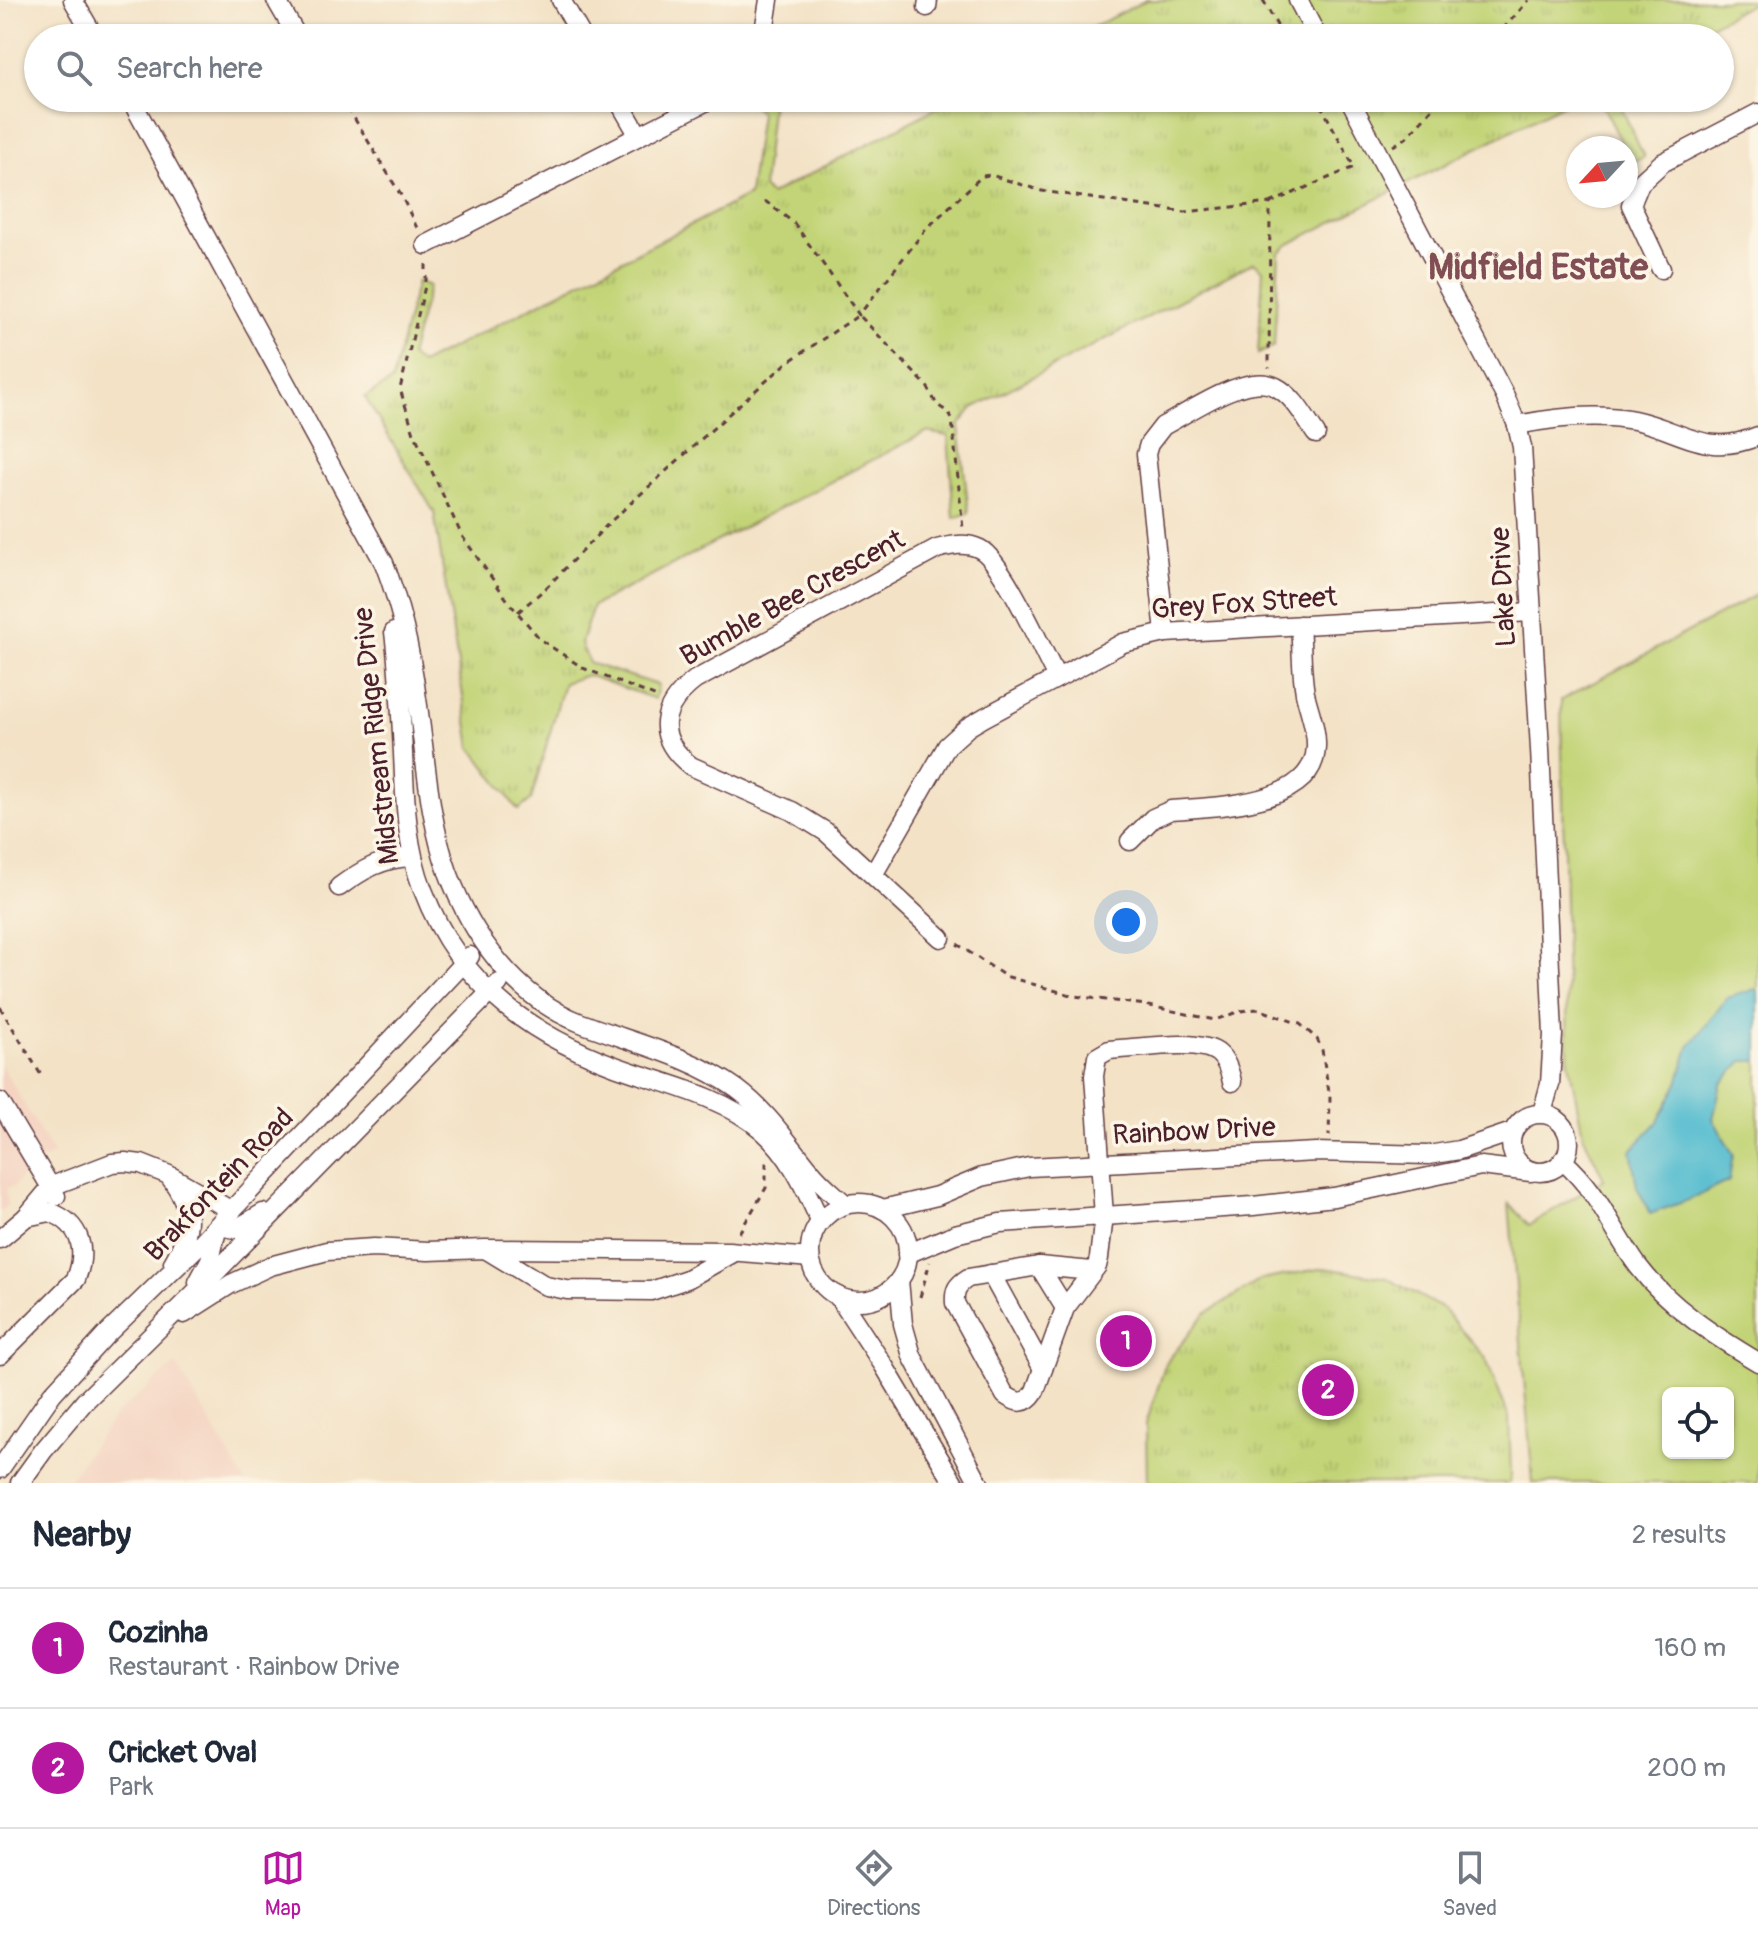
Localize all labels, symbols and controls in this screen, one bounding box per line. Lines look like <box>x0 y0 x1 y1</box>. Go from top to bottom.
search box <box>24 24 1734 112</box>
icon: search <box>52 46 96 90</box>
text: Search here <box>116 50 263 87</box>
north arrow <box>1566 136 1638 208</box>
district label: Midfield Estate <box>1428 245 1649 290</box>
street label: Bumble Bee Crescent <box>674 522 912 674</box>
street label: Lake Drive <box>1483 526 1524 648</box>
street label: Grey Fox Street <box>1150 579 1339 627</box>
street label: Midstream Ridge Drive <box>346 605 407 866</box>
your location <box>1106 902 1146 942</box>
street label: Brakfontein Road <box>137 1101 301 1269</box>
street label: Rainbow Drive <box>1112 1110 1277 1153</box>
pin: 1 <box>1100 1311 1152 1371</box>
pin: 2 <box>1302 1360 1354 1420</box>
map controls <box>1662 1387 1734 1459</box>
button: locate <box>1662 1387 1734 1459</box>
text: Nearby <box>32 1514 131 1557</box>
text: 2 results <box>1632 1519 1726 1551</box>
text: Cozinha <box>108 1614 208 1651</box>
text: 1 <box>53 1632 63 1664</box>
text: 160 m <box>1654 1632 1726 1664</box>
text: Restaurant · Rainbow Drive <box>108 1651 399 1683</box>
text: Cricket Oval <box>108 1734 257 1771</box>
text: 2 <box>51 1752 65 1784</box>
text: 200 m <box>1647 1752 1726 1784</box>
text: Park <box>108 1771 154 1803</box>
tab: Map <box>261 1846 305 1922</box>
tab: Directions <box>827 1846 920 1922</box>
tab: Saved <box>1442 1846 1497 1922</box>

